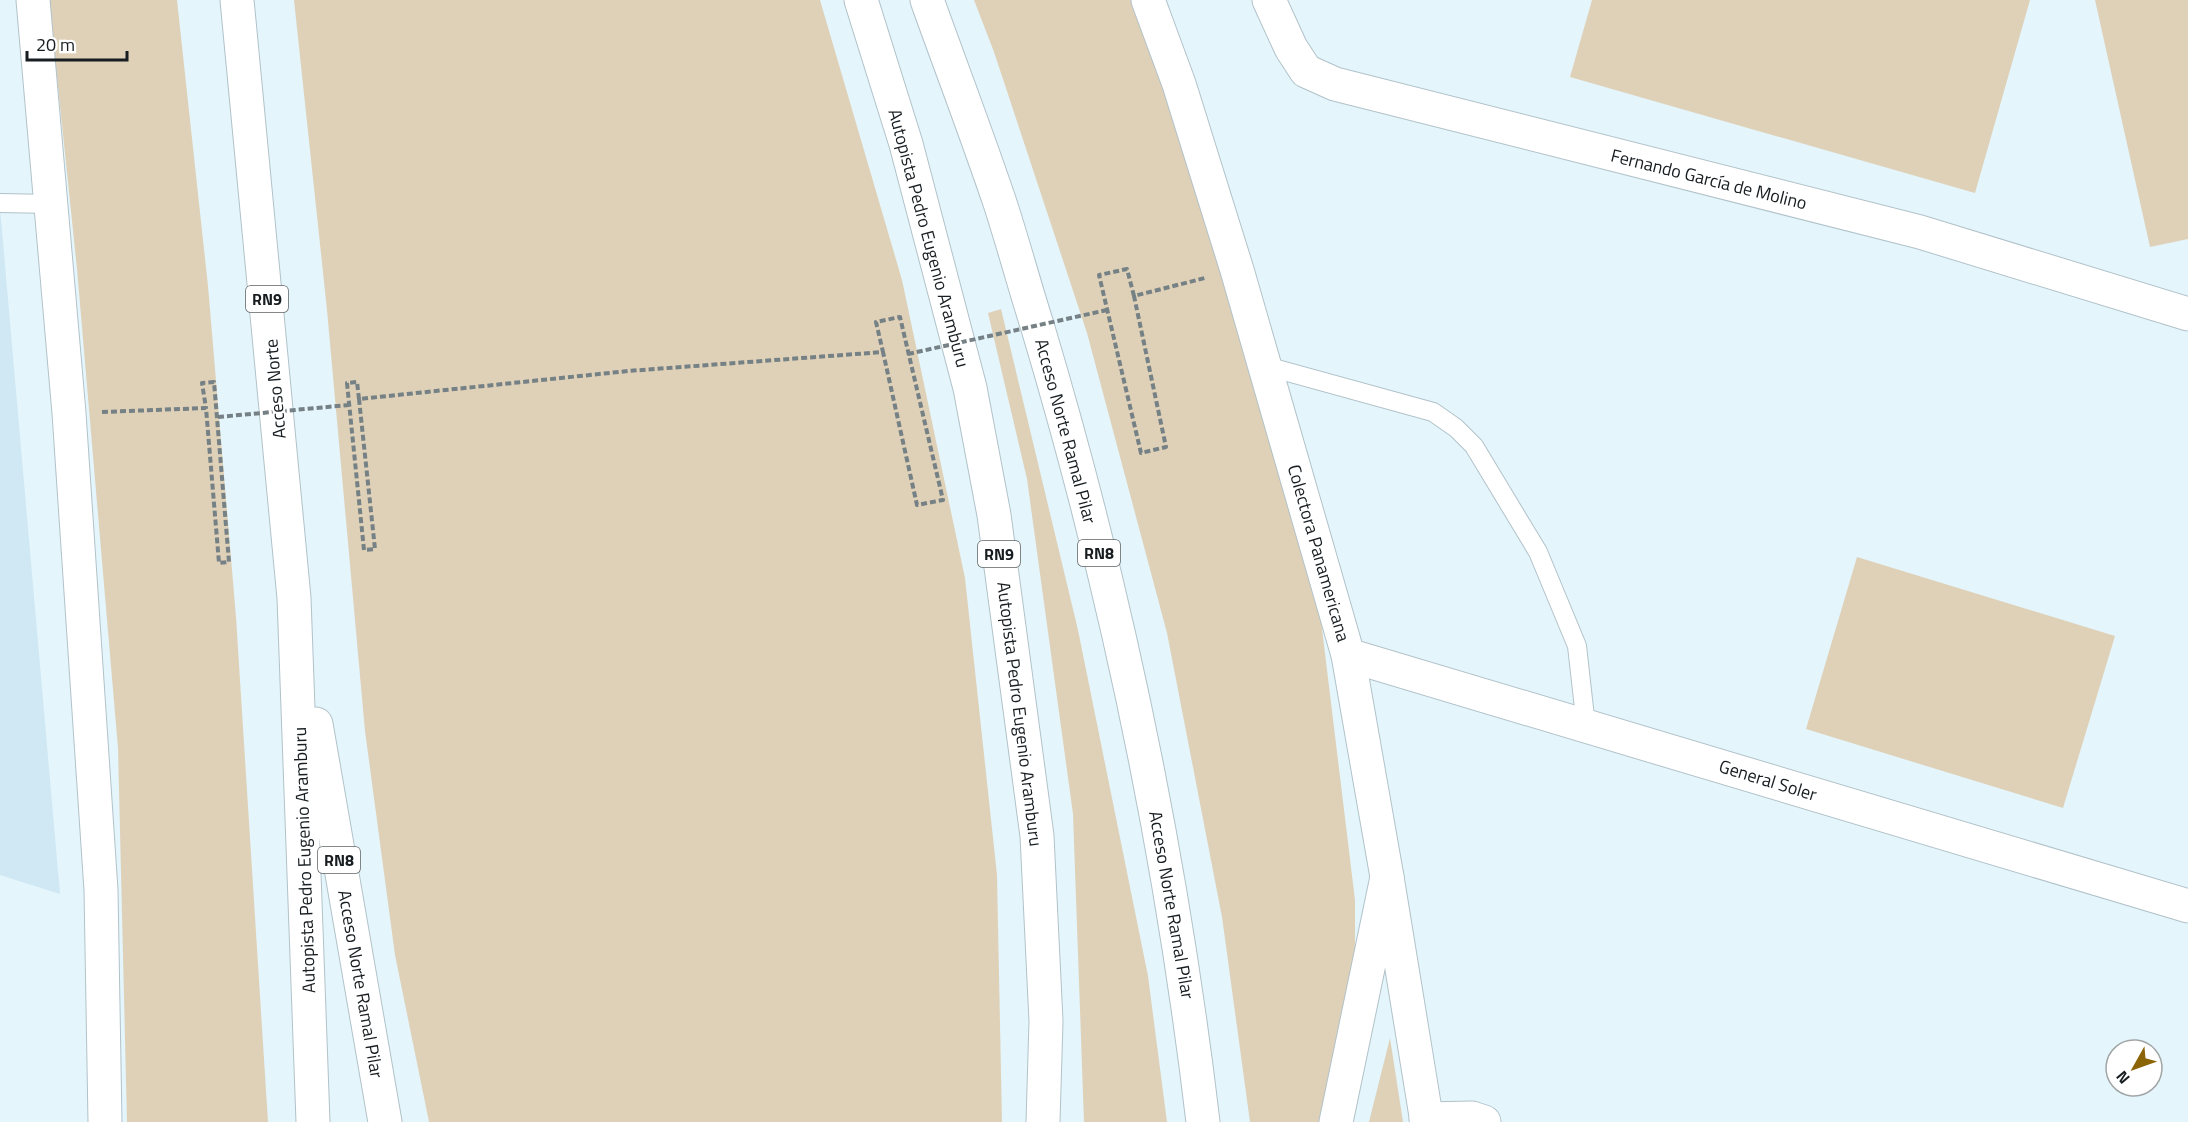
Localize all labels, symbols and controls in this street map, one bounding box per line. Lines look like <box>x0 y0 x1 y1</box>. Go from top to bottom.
scale bar <box>27 24 128 62</box>
text: 20 m <box>36 31 75 58</box>
street label: Autopista Pedro Eugenio Aramburu <box>881 106 977 370</box>
street label: Fernando García de Molino <box>1608 142 1810 216</box>
road number: RN9 <box>246 286 288 312</box>
street label: Acceso Norte Ramal Pilar <box>1028 335 1104 527</box>
street label: Acceso Norte <box>257 338 293 440</box>
street label: Colectora Panamericana <box>1281 461 1357 645</box>
road number: RN8 <box>1078 540 1120 566</box>
road number: RN9 <box>978 541 1020 567</box>
street label: Autopista Pedro Eugenio Aramburu <box>990 580 1050 848</box>
street label: Autopista Pedro Eugenio Aramburu <box>286 726 322 994</box>
street label: General Soler <box>1716 752 1820 808</box>
street label: Acceso Norte Ramal Pilar <box>1142 809 1202 1001</box>
road number: RN8 <box>318 847 360 873</box>
street label: Acceso Norte Ramal Pilar <box>331 888 391 1080</box>
north arrow <box>2104 1038 2164 1098</box>
text: N <box>2110 1066 2135 1090</box>

